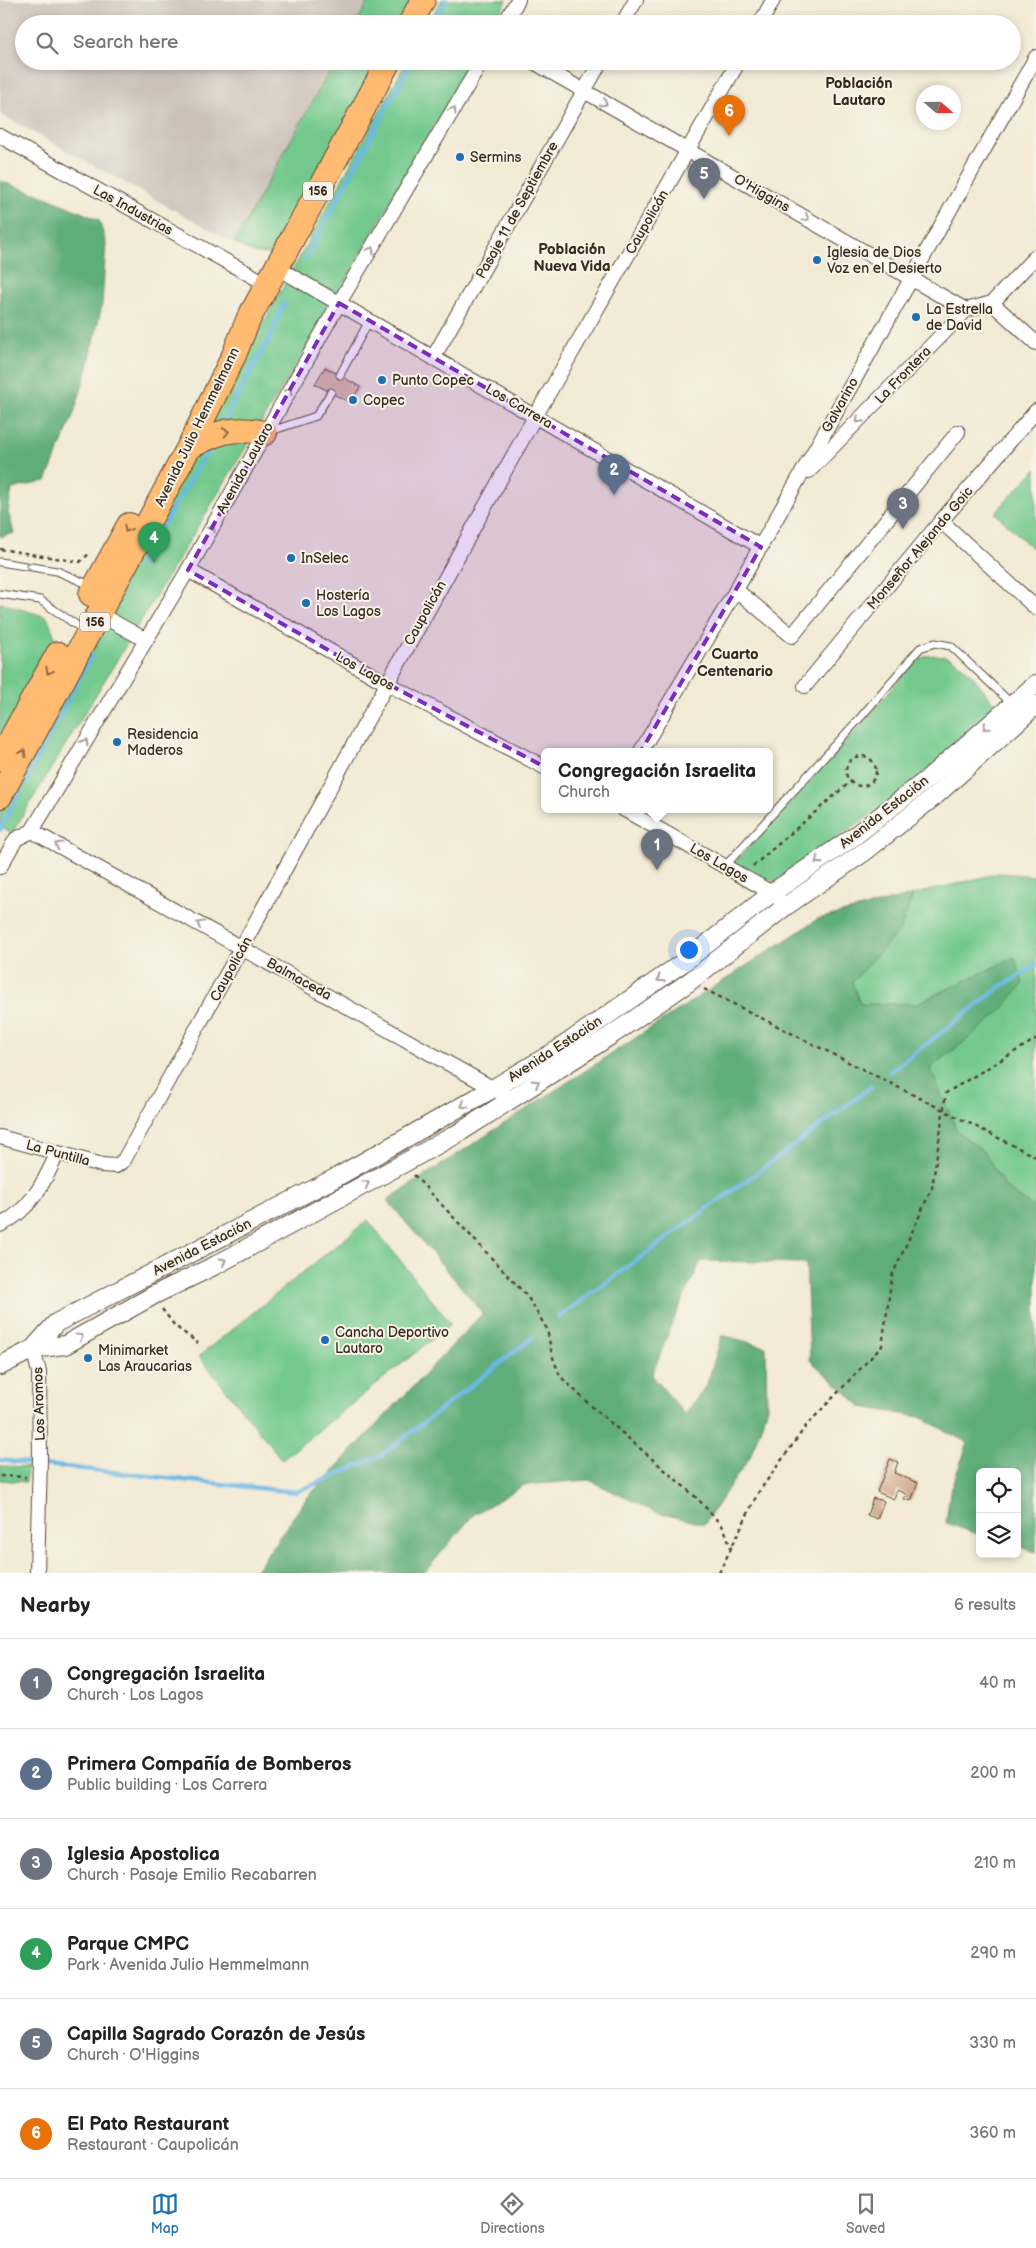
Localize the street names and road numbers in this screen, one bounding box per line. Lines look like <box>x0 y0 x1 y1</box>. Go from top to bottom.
street label: Pasaje 11 de Septiembre <box>472 138 562 282</box>
street label: O'Higgins <box>731 170 793 216</box>
street label: Las Industrias <box>90 181 176 239</box>
road number: 156 <box>303 182 333 200</box>
street label: Caupolicán <box>622 187 672 257</box>
street label: La Frontera <box>871 343 935 407</box>
street label: Avenida Julio Hemmelmann <box>151 345 243 509</box>
street label: Galvarino <box>818 375 862 435</box>
street label: Los Carrera <box>482 380 556 432</box>
street label: Avenida Lautaro <box>213 419 277 517</box>
street label: Monseñor Alejando Goic <box>863 483 977 613</box>
street label: Caupolicán <box>400 578 450 648</box>
road number: 156 <box>80 612 110 632</box>
street label: Los Lagos <box>333 648 398 694</box>
street label: Avenida Estación <box>836 772 932 852</box>
street label: Los Lagos <box>687 839 751 887</box>
street label: Caupolicán <box>206 934 256 1004</box>
street label: Balmaceda <box>263 954 335 1004</box>
street label: Avenida Estación <box>505 1012 605 1086</box>
street label: La Puntilla <box>24 1136 92 1170</box>
street label: Avenida Estación <box>150 1215 254 1279</box>
street label: Los Aromos <box>29 1367 49 1441</box>

